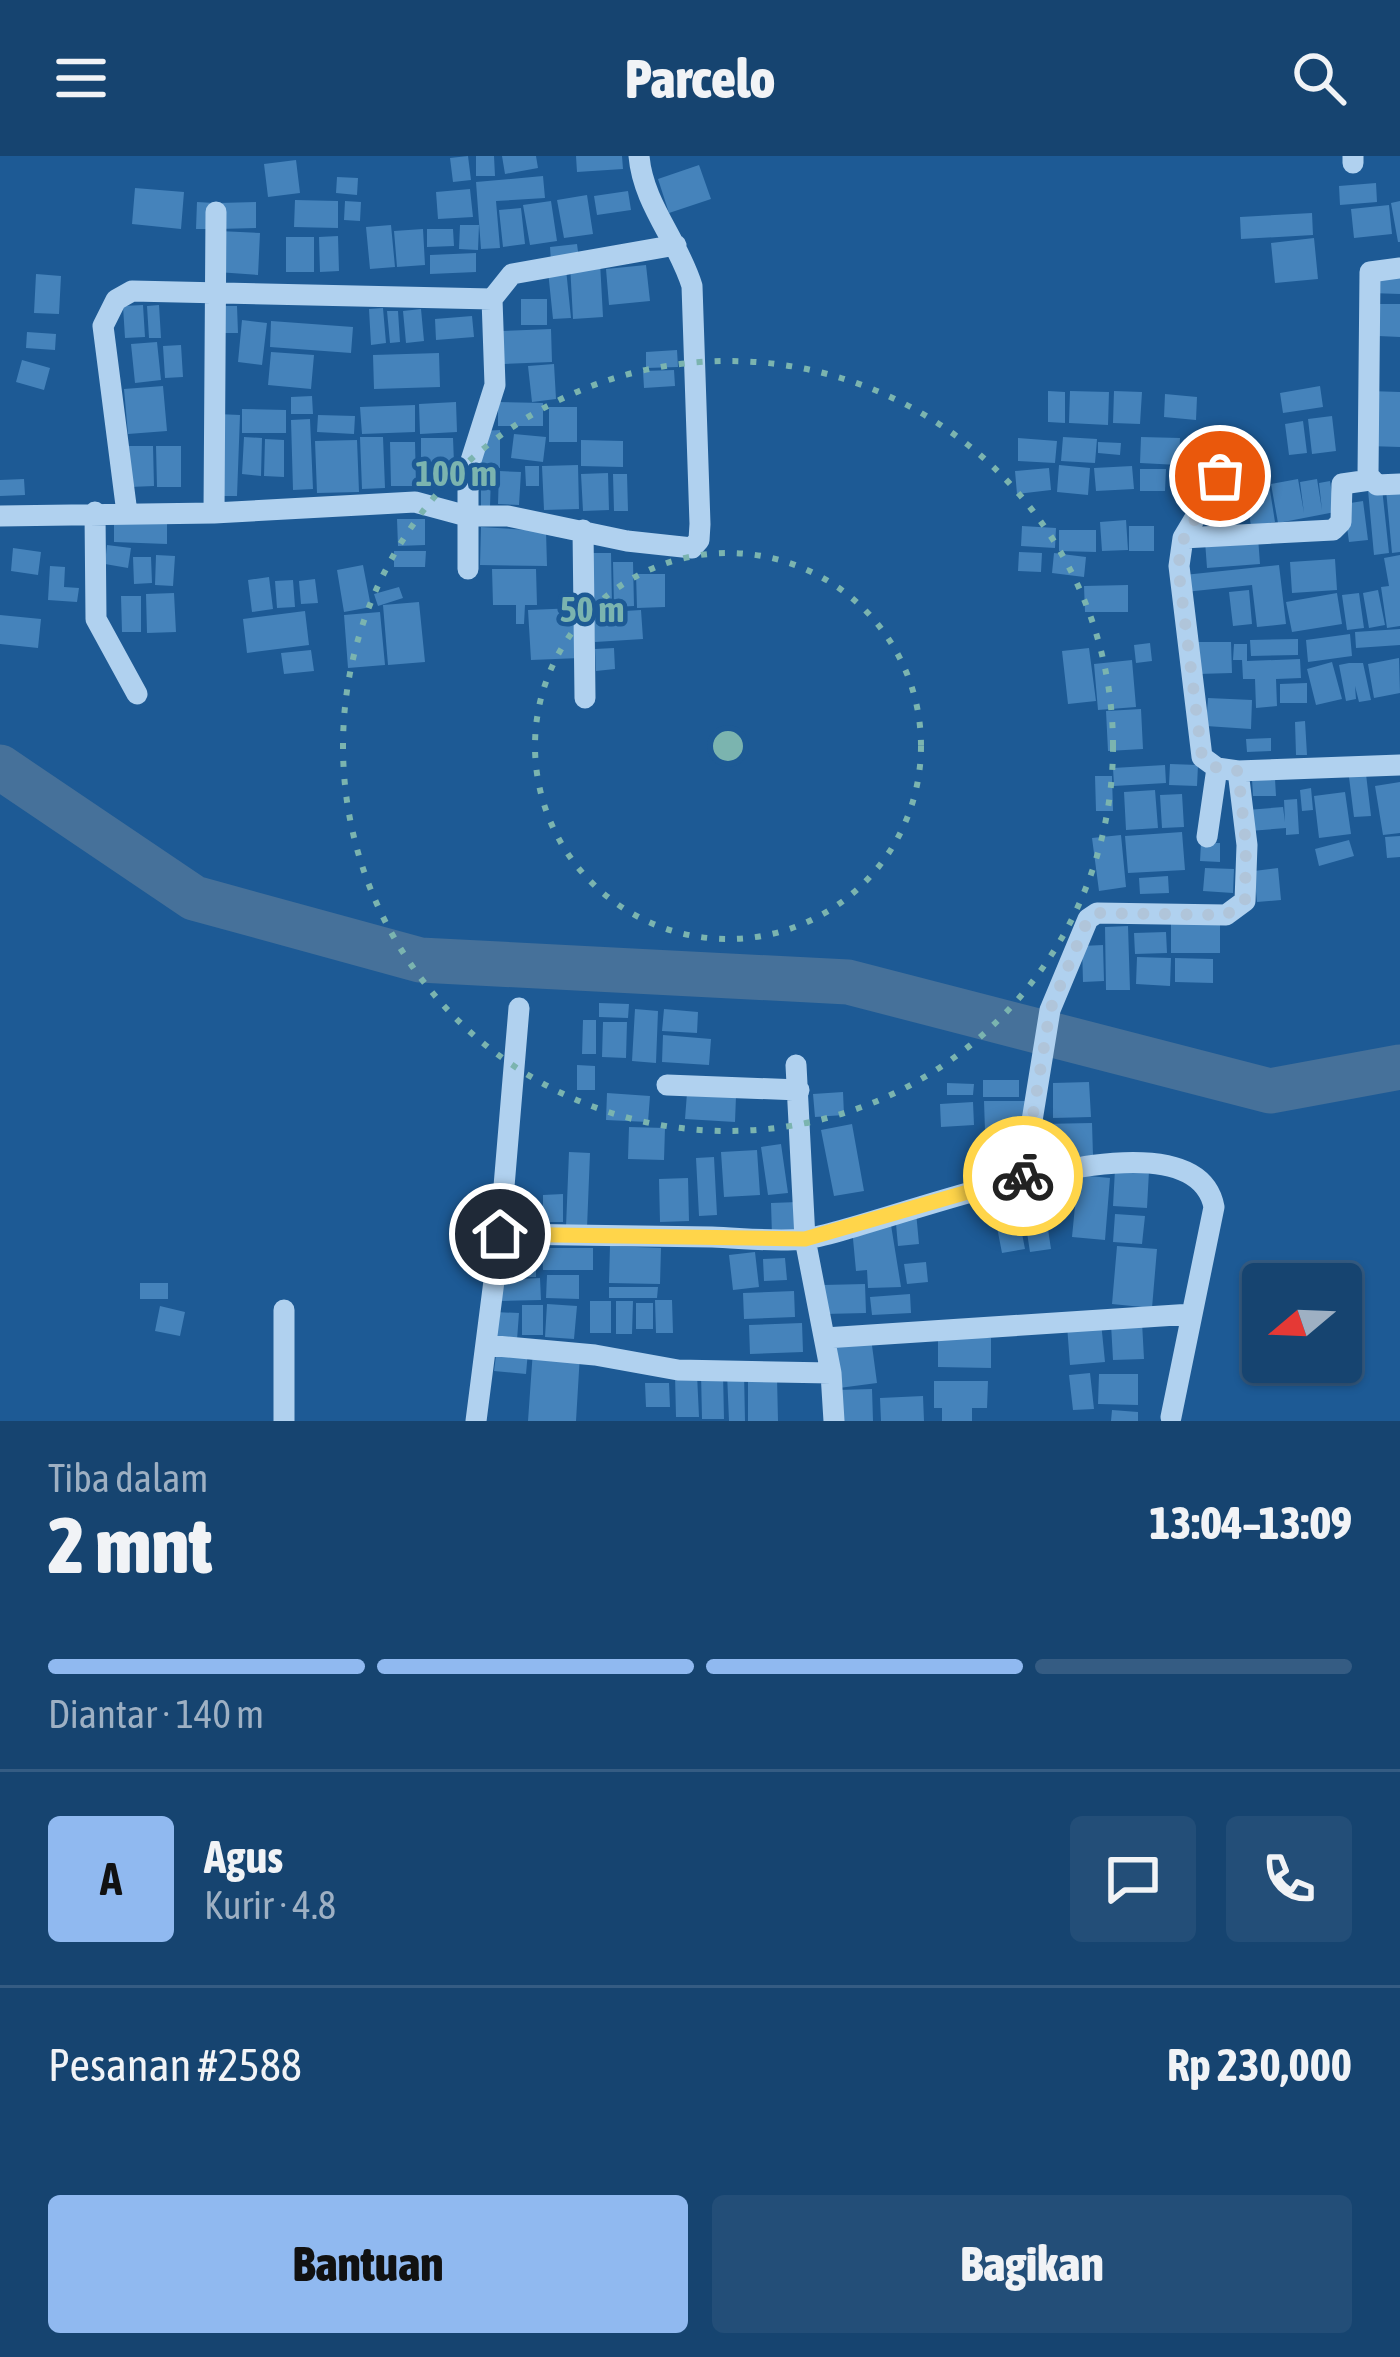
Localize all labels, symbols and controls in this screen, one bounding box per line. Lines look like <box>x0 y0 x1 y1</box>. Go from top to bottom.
icon: menu <box>48 45 114 111</box>
icon: search <box>1286 45 1352 111</box>
text: Parcelo <box>625 48 775 109</box>
pin <box>1169 425 1271 527</box>
icon: bag <box>1187 443 1253 509</box>
text: 100 m <box>415 452 497 494</box>
text: 50 m <box>560 588 624 630</box>
centre of rings <box>707 725 749 767</box>
courier <box>963 1116 1083 1236</box>
icon: bike <box>990 1143 1056 1209</box>
pin <box>449 1183 551 1285</box>
icon: home <box>467 1201 533 1267</box>
north arrow <box>1242 1263 1362 1383</box>
map controls <box>1242 1263 1362 1383</box>
text: Tiba dalam <box>48 1456 208 1500</box>
text: 13:04–13:09 <box>1149 1497 1352 1549</box>
text: 2 mnt <box>48 1500 212 1590</box>
text: Diantar · 140 m <box>48 1692 264 1736</box>
button: chat <box>1070 1816 1196 1942</box>
button: phone <box>1226 1816 1352 1942</box>
text: Agus <box>204 1831 283 1883</box>
text: A <box>100 1853 122 1905</box>
text: Kurir · 4.8 <box>204 1883 336 1927</box>
text: Pesanan #2588 <box>48 2039 302 2091</box>
text: Rp 230,000 <box>1167 2039 1352 2091</box>
button: Bantuan <box>48 2195 688 2333</box>
button: Bagikan <box>712 2195 1352 2333</box>

